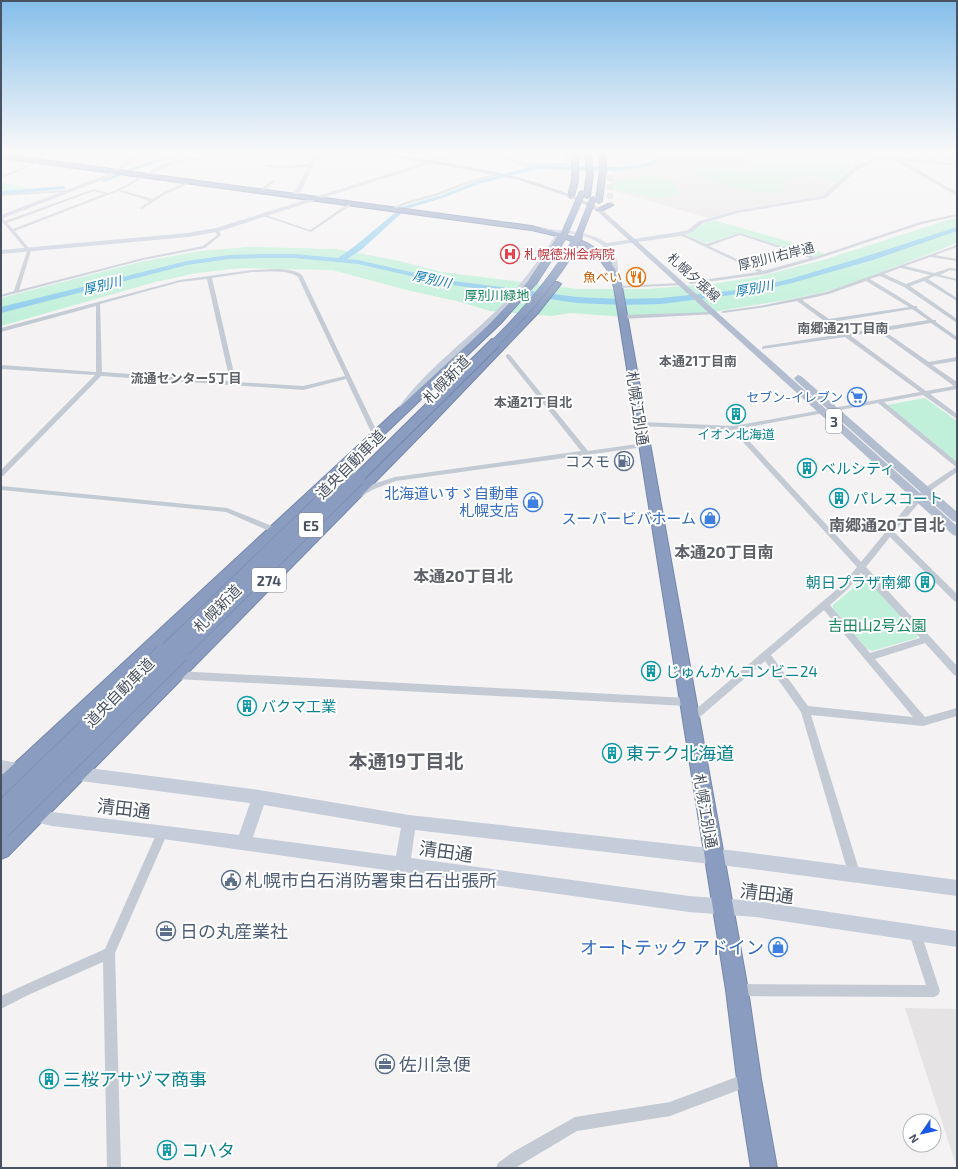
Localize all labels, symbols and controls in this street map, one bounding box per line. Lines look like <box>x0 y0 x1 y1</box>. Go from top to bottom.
street label: 厚別川右岸通 <box>736 239 816 273</box>
hospital icon: 札幌徳洲会病院 <box>499 243 521 265</box>
place label: 札幌徳洲会病院 <box>524 246 615 262</box>
street label: 札幌夕張線 <box>664 249 724 305</box>
restaurant icon: 魚べい <box>625 266 647 288</box>
water label: 厚別川 <box>411 267 455 291</box>
place label: 魚べい <box>583 269 622 285</box>
water label: 厚別川 <box>81 272 125 297</box>
water label: 厚別川 <box>733 276 777 299</box>
park label: 厚別川緑地 <box>464 287 530 303</box>
district label: 南郷通21丁目南 <box>797 320 889 336</box>
street label: 札幌新道 <box>419 351 473 407</box>
district label: 本通21丁目南 <box>659 353 737 369</box>
district label: 流通センター5丁目 <box>130 370 242 386</box>
street label: 札幌江別通 <box>623 370 653 446</box>
supermarket icon: セブン-イレブン <box>846 386 868 408</box>
place label: セブン-イレブン <box>746 389 843 405</box>
district label: 本通21丁目北 <box>494 394 572 410</box>
building icon: イオン北海道 <box>725 403 747 425</box>
road number: 3 <box>826 409 842 433</box>
street label: 道央自動車道 <box>312 426 388 502</box>
place label: イオン北海道 <box>697 426 775 442</box>
fuel station icon: コスモ <box>613 450 635 472</box>
place label: コスモ <box>565 452 610 470</box>
building icon: ベルシティ <box>796 457 818 479</box>
place label: ベルシティ <box>821 459 895 477</box>
place label: 北海道いすゞ自動車 札幌支店 <box>384 484 519 519</box>
building icon: パレスコート <box>828 487 850 509</box>
place label: パレスコート <box>853 489 943 507</box>
shop icon: 北海道いすゞ自動車 札幌支店 <box>522 491 544 513</box>
shop icon: スーパービバホーム <box>699 507 721 529</box>
place label: スーパービバホーム <box>562 509 696 527</box>
road number: E5 <box>299 513 323 537</box>
district label: 南郷通20丁目北 <box>829 515 945 534</box>
district label: 本通20丁目南 <box>674 542 774 561</box>
district label: 本通20丁目北 <box>413 566 513 585</box>
road number: 274 <box>252 568 286 592</box>
building icon: 朝日プラザ南郷 <box>914 571 936 593</box>
place label: 朝日プラザ南郷 <box>806 573 911 591</box>
street label: 札幌新道 <box>189 580 245 636</box>
park label: 吉田山2号公園 <box>828 616 926 634</box>
street label: 道央自動車道 <box>81 654 157 730</box>
building icon: じゅんかんコンビニ24 <box>640 660 662 682</box>
place label: じゅんかんコンビニ24 <box>665 662 818 680</box>
building icon: バクマ工業 <box>236 695 258 717</box>
place label: バクマ工業 <box>261 697 336 715</box>
building icon: 東テク北海道 <box>601 742 623 764</box>
place label: 東テク北海道 <box>626 742 734 764</box>
district label: 本通19丁目北 <box>349 749 463 772</box>
street label: 札幌江別通 <box>691 772 721 850</box>
street label: 清田通 <box>96 794 152 822</box>
street label: 清田通 <box>418 836 474 866</box>
public building icon: 札幌市白石消防署東白石出張所 <box>220 869 242 891</box>
place label: 札幌市白石消防署東白石出張所 <box>245 869 497 891</box>
street label: 清田通 <box>739 879 795 907</box>
office icon: 日の丸産業社 <box>155 920 177 942</box>
place label: 日の丸産業社 <box>180 920 288 942</box>
place label: オートテック アドイン <box>580 936 764 958</box>
shop icon: オートテック アドイン <box>767 936 789 958</box>
office icon: 佐川急便 <box>374 1053 396 1075</box>
place label: 佐川急便 <box>399 1053 471 1075</box>
building icon: 三桜アサヅマ商事 <box>38 1068 60 1090</box>
place label: 三桜アサヅマ商事 <box>63 1068 207 1090</box>
north arrow <box>902 1113 942 1153</box>
text: N <box>906 1132 921 1146</box>
building icon: コハタ <box>156 1139 178 1161</box>
place label: コハタ <box>181 1139 235 1161</box>

